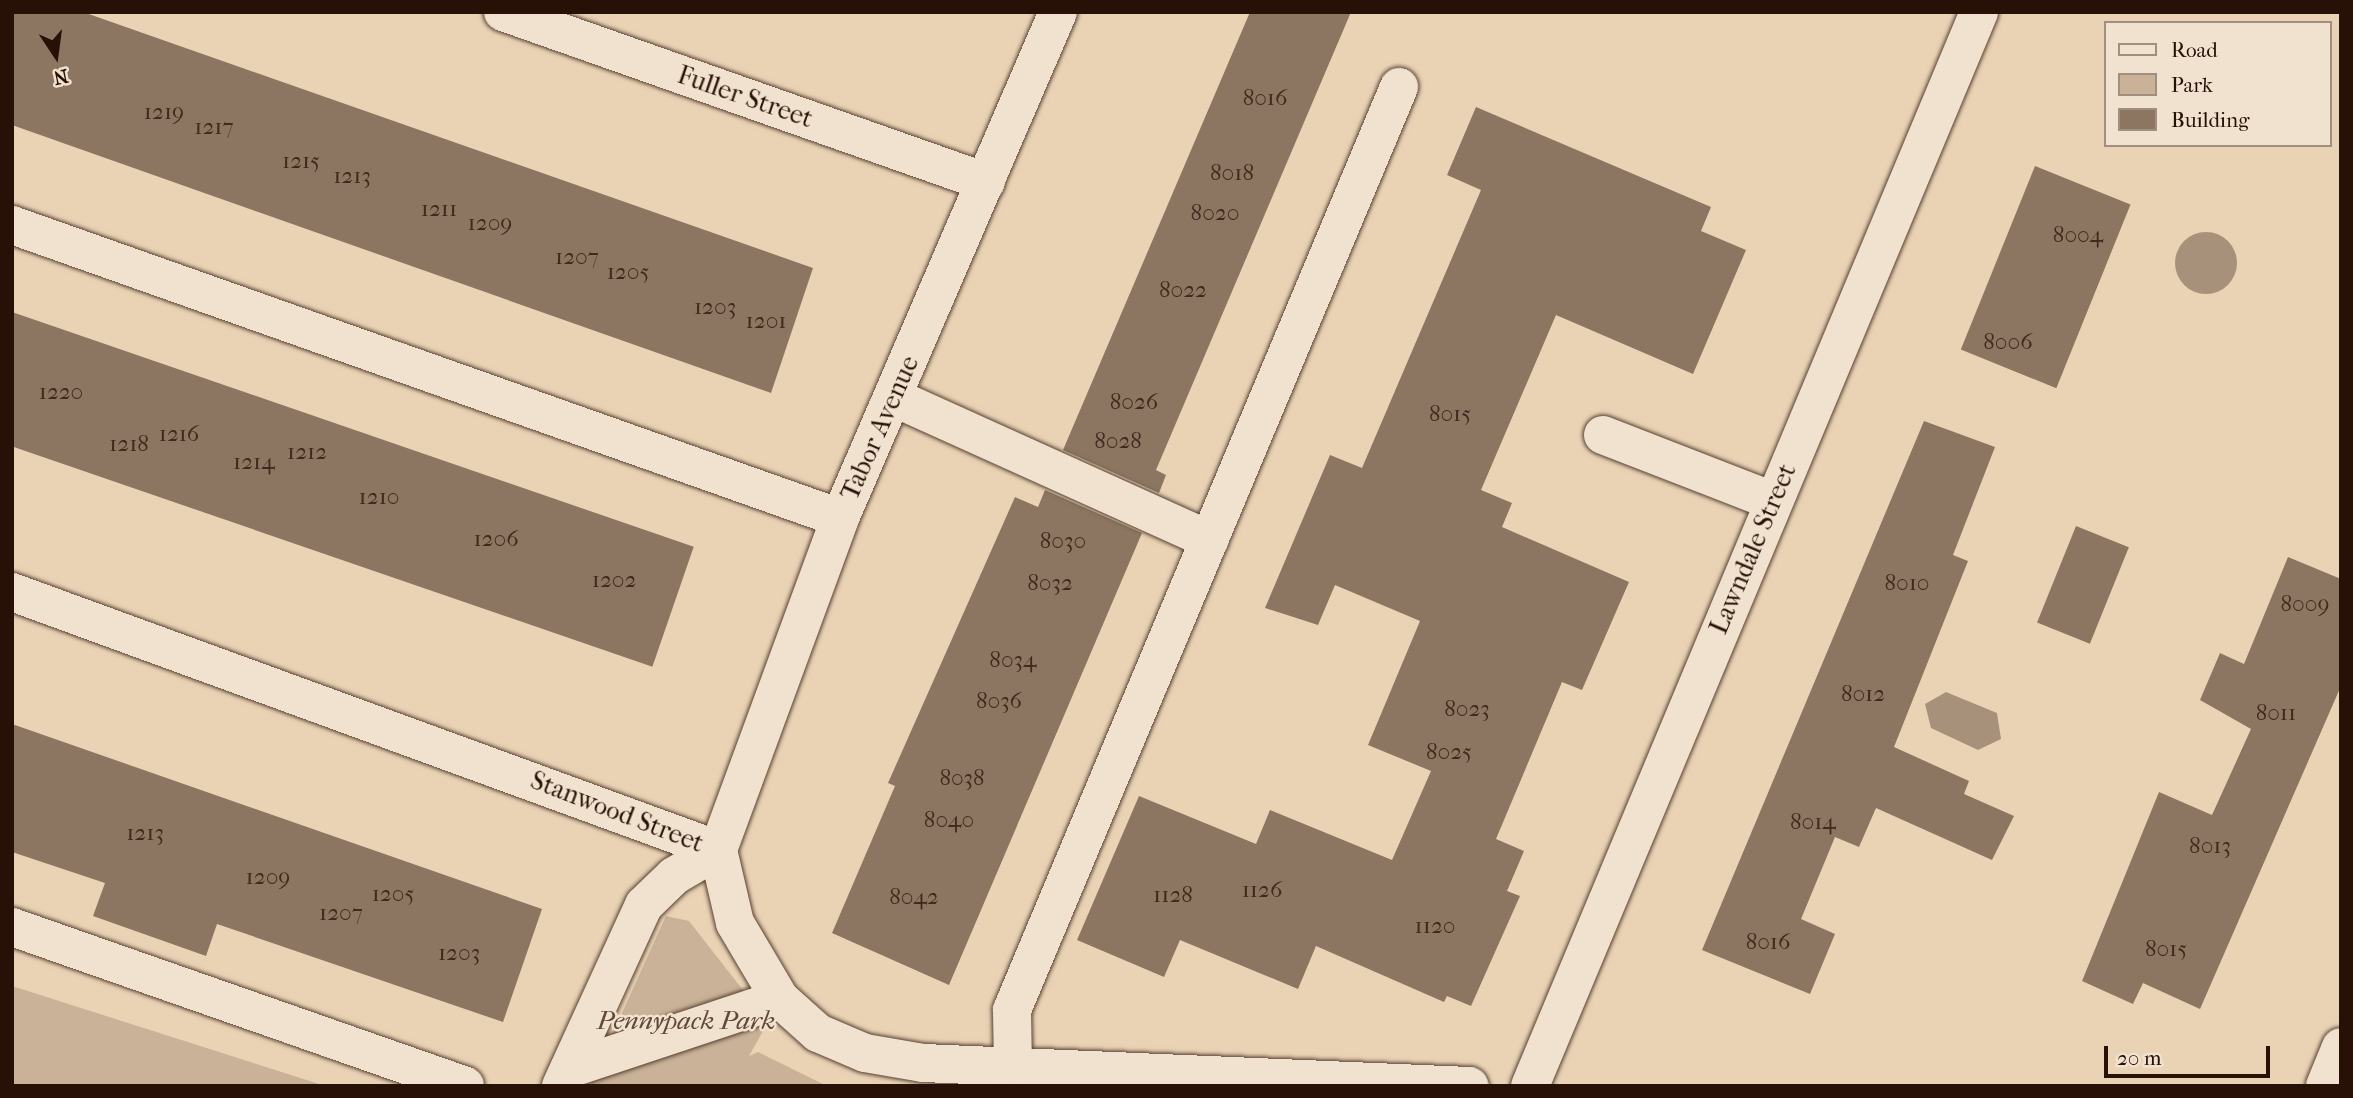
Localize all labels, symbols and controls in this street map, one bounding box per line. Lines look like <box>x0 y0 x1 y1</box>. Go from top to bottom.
north arrow <box>21 21 91 91</box>
legend <box>2104 21 2332 147</box>
text: Road <box>2171 38 2218 62</box>
street label: Fuller Street <box>673 59 817 135</box>
text: N <box>51 64 70 89</box>
text: Park <box>2171 73 2213 97</box>
house number: 8016 <box>1243 84 1287 112</box>
house number: 1219 <box>144 98 184 126</box>
text: Building <box>2171 108 2249 132</box>
house number: 1217 <box>194 113 234 141</box>
house number: 1215 <box>282 147 320 175</box>
house number: 8018 <box>1210 159 1254 187</box>
house number: 1213 <box>333 162 371 190</box>
house number: 1211 <box>421 195 457 223</box>
house number: 8020 <box>1191 199 1239 227</box>
house number: 1209 <box>468 209 512 237</box>
house number: 8004 <box>2053 221 2103 249</box>
house number: 1207 <box>555 243 599 271</box>
house number: 1205 <box>607 258 649 286</box>
house number: 8022 <box>1159 276 1207 304</box>
house number: 1203 <box>694 293 736 321</box>
house number: 1201 <box>746 307 786 335</box>
house number: 8006 <box>1983 328 2033 356</box>
street label: Tabor Avenue <box>834 351 926 505</box>
house number: 1220 <box>39 378 83 406</box>
house number: 8026 <box>1110 388 1158 416</box>
house number: 8015 <box>1429 400 1471 428</box>
house number: 1216 <box>159 420 199 448</box>
house number: 8028 <box>1094 427 1142 455</box>
house number: 1218 <box>109 430 149 458</box>
house number: 1212 <box>287 438 327 466</box>
house number: 1214 <box>233 448 275 476</box>
street label: Lawndale Street <box>1703 459 1803 639</box>
house number: 1210 <box>359 483 399 511</box>
house number: 1206 <box>473 525 519 553</box>
house number: 8030 <box>1040 527 1086 555</box>
house number: 1202 <box>592 566 636 594</box>
house number: 8032 <box>1027 569 1073 597</box>
house number: 8010 <box>1885 569 1929 597</box>
house number: 8009 <box>2281 590 2329 618</box>
house number: 8034 <box>989 646 1037 674</box>
house number: 8012 <box>1841 680 1885 708</box>
house number: 8036 <box>976 687 1022 715</box>
house number: 8023 <box>1444 695 1490 723</box>
house number: 8011 <box>2256 699 2296 727</box>
house number: 8025 <box>1426 738 1472 766</box>
house number: 8038 <box>939 764 985 792</box>
street label: Stanwood Street <box>526 765 708 859</box>
house number: 8040 <box>924 806 974 834</box>
house number: 8014 <box>1790 808 1836 836</box>
house number: 1213 <box>126 819 164 847</box>
house number: 8013 <box>2189 832 2231 860</box>
house number: 1209 <box>246 863 290 891</box>
house number: 1126 <box>1242 876 1282 904</box>
house number: 1205 <box>372 880 414 908</box>
house number: 1128 <box>1153 881 1193 909</box>
house number: 8042 <box>889 883 939 911</box>
house number: 1207 <box>319 899 363 927</box>
house number: 1120 <box>1415 912 1455 940</box>
house number: 8016 <box>1746 928 1790 956</box>
house number: 8015 <box>2145 935 2187 963</box>
house number: 1203 <box>438 939 480 967</box>
park label: Pennypack Park <box>597 1005 775 1037</box>
scale bar <box>2108 1032 2274 1076</box>
text: 20 m <box>2117 1046 2161 1070</box>

